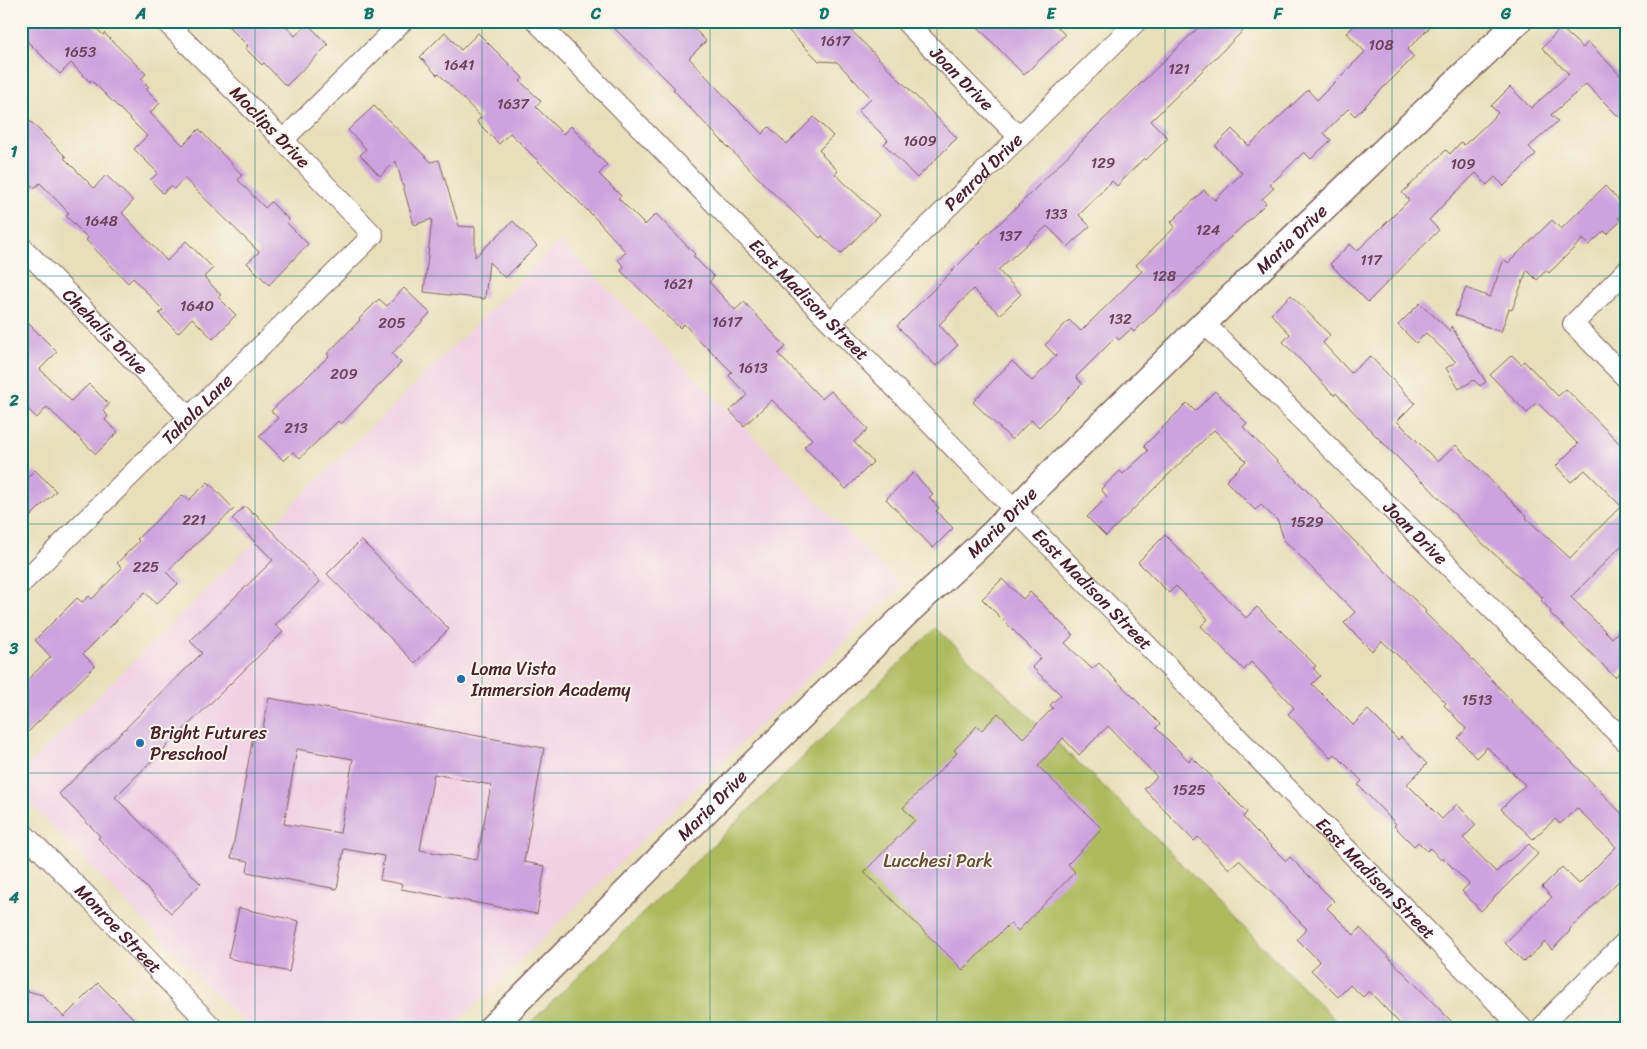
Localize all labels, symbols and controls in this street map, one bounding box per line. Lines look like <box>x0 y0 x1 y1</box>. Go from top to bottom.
text: A <box>135 0 146 28</box>
text: B <box>364 0 375 28</box>
text: C <box>590 0 602 28</box>
text: D <box>819 0 829 28</box>
text: E <box>1047 0 1057 28</box>
text: F <box>1273 0 1284 28</box>
text: G <box>1500 0 1512 28</box>
house number: 1617 <box>820 28 851 54</box>
house number: 108 <box>1369 32 1393 58</box>
street label: Joan Drive <box>921 38 1002 119</box>
house number: 1653 <box>64 39 96 65</box>
house number: 1641 <box>444 52 474 78</box>
house number: 121 <box>1168 56 1190 82</box>
street label: Moclips Drive <box>222 78 318 176</box>
house number: 1637 <box>497 91 530 117</box>
street label: Penrod Drive <box>936 125 1031 219</box>
house number: 1609 <box>903 128 937 154</box>
text: 1 <box>11 137 18 166</box>
house number: 129 <box>1091 150 1115 176</box>
house number: 109 <box>1450 151 1476 177</box>
street label: Maria Drive <box>1248 196 1335 282</box>
house number: 133 <box>1045 201 1067 227</box>
house number: 1648 <box>84 208 118 234</box>
house number: 124 <box>1196 217 1220 243</box>
house number: 137 <box>998 223 1023 249</box>
street label: East Madison Street <box>741 231 877 369</box>
house number: 117 <box>1360 247 1383 273</box>
house number: 128 <box>1152 263 1176 289</box>
house number: 1621 <box>663 271 693 297</box>
street label: Chehalis Drive <box>54 280 156 383</box>
house number: 1640 <box>180 293 214 319</box>
house number: 132 <box>1108 306 1132 332</box>
house number: 1617 <box>712 309 743 335</box>
house number: 205 <box>378 310 406 336</box>
house number: 1613 <box>738 355 768 381</box>
house number: 209 <box>330 361 358 387</box>
street label: Tahola Lane <box>153 366 241 453</box>
text: 2 <box>8 386 19 415</box>
house number: 213 <box>284 415 308 441</box>
street label: Maria Drive <box>959 479 1046 566</box>
street label: Joan Drive <box>1374 492 1456 573</box>
house number: 221 <box>182 507 206 533</box>
house number: 1529 <box>1290 509 1324 535</box>
street label: East Madison Street <box>1024 520 1160 658</box>
house number: 225 <box>133 554 159 580</box>
text: 3 <box>9 634 19 663</box>
place label: Loma Vista Immersion Academy <box>470 653 631 706</box>
marker: Loma Vista Immersion Academy <box>455 673 467 685</box>
house number: 1513 <box>1462 687 1492 713</box>
place label: Bright Futures Preschool <box>150 717 267 770</box>
marker: Bright Futures Preschool <box>134 737 146 749</box>
street label: Maria Drive <box>669 762 755 849</box>
house number: 1525 <box>1172 777 1206 803</box>
street label: East Madison Street <box>1308 809 1444 947</box>
park label: Lucchesi Park <box>883 845 993 877</box>
street label: Monroe Street <box>67 876 170 982</box>
text: 4 <box>8 883 19 912</box>

